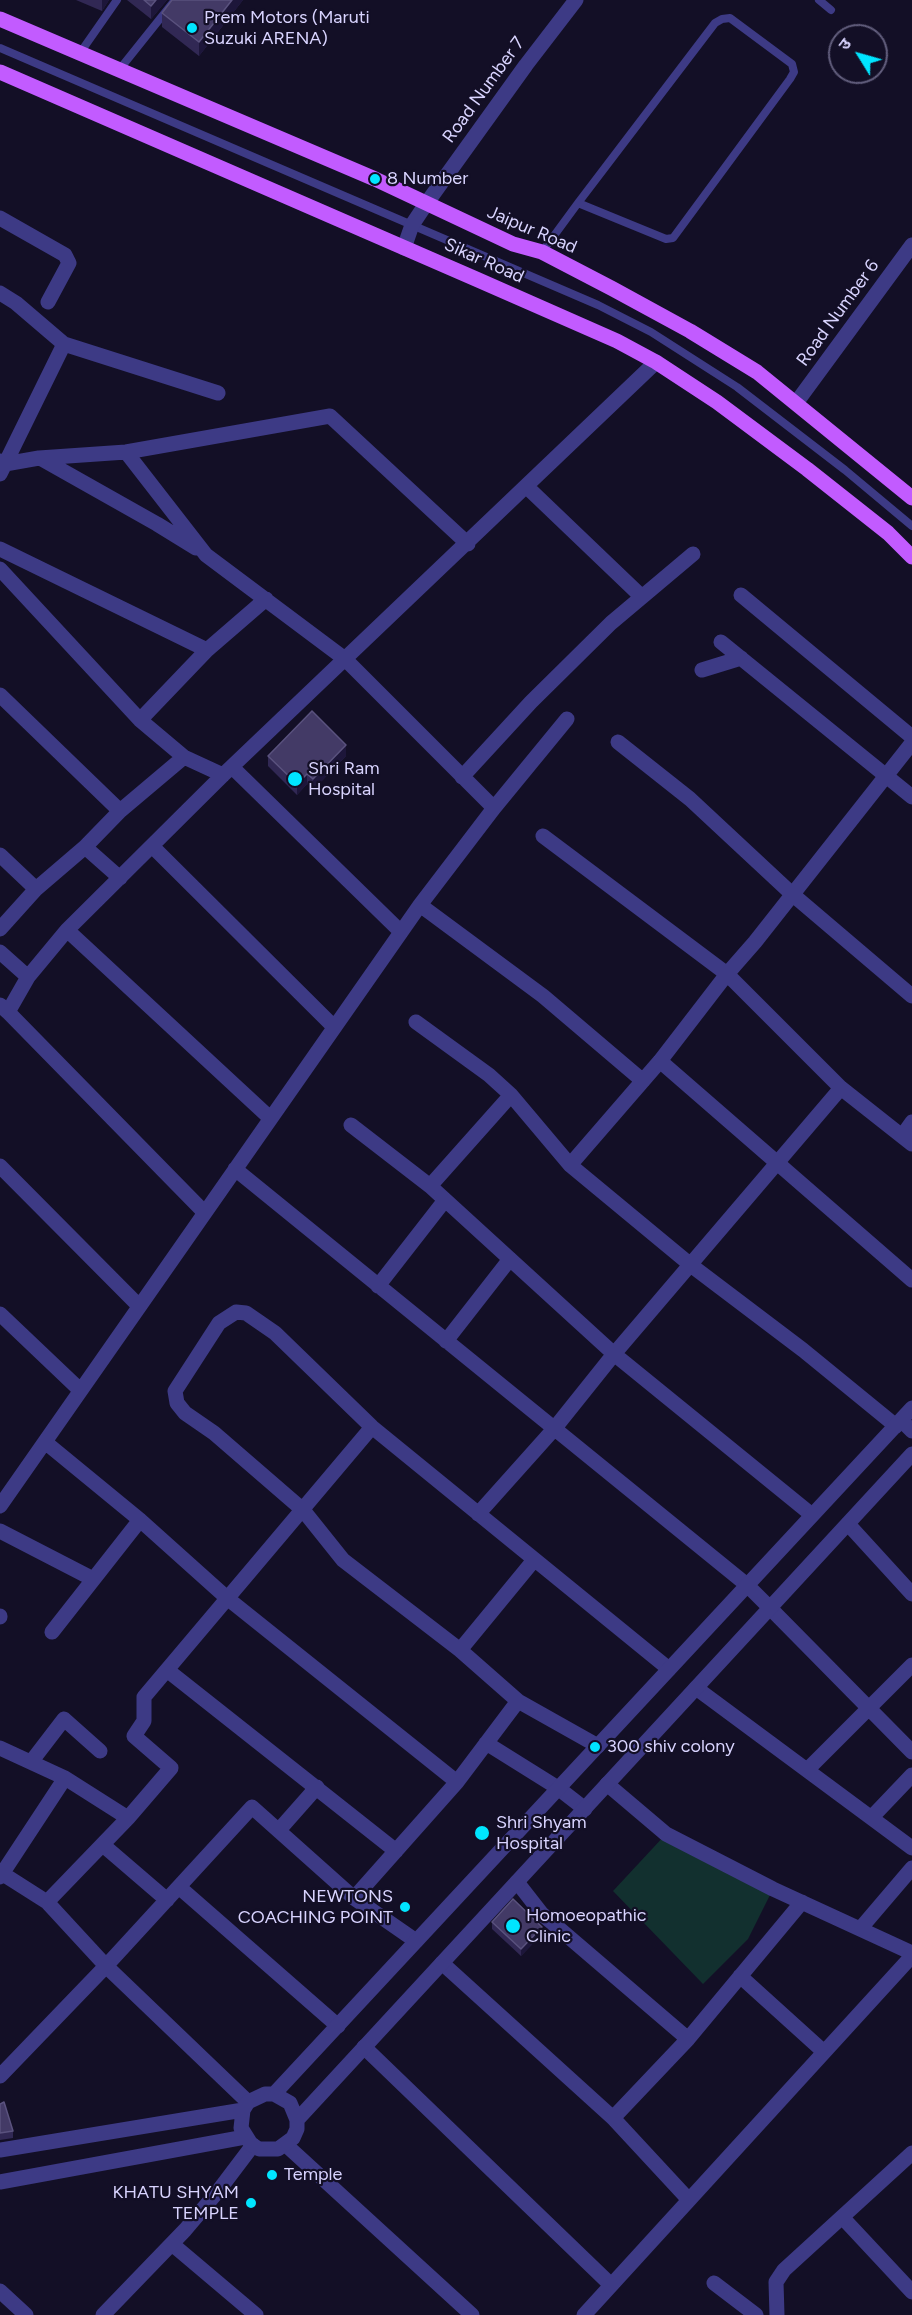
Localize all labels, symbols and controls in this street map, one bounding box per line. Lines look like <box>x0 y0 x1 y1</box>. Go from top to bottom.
place label: Prem Motors (Maruti Suzuki ARENA) <box>204 7 370 50</box>
marker: Prem Motors (Maruti Suzuki ARENA) <box>185 21 199 35</box>
north arrow <box>828 24 888 84</box>
street label: Road Number 7 <box>438 33 530 147</box>
text: उ <box>834 35 855 54</box>
place label: 8 Number <box>387 168 468 190</box>
marker: 8 Number <box>368 172 382 186</box>
street label: Jaipur Road <box>484 201 580 259</box>
street label: Sikar Road <box>441 234 527 288</box>
street label: Road Number 6 <box>792 256 884 370</box>
place label: Shri Ram Hospital <box>308 758 380 800</box>
marker: Shri Ram Hospital <box>286 770 304 788</box>
place label: 300 shiv colony <box>607 1736 735 1758</box>
marker: 300 shiv colony <box>588 1740 602 1754</box>
place label: Shri Shyam Hospital <box>496 1812 587 1854</box>
marker: Shri Shyam Hospital <box>473 1824 491 1842</box>
place label: NEWTONS COACHING POINT <box>238 1886 393 1928</box>
marker: NEWTONS COACHING POINT <box>398 1900 412 1914</box>
place label: Homoeopathic Clinic <box>526 1905 647 1948</box>
marker: Homoeopathic Clinic <box>504 1917 522 1935</box>
place label: Temple <box>284 2164 342 2186</box>
marker: Temple <box>265 2168 279 2182</box>
place label: KHATU SHYAM TEMPLE <box>113 2182 239 2224</box>
marker: KHATU SHYAM TEMPLE <box>244 2196 258 2210</box>

